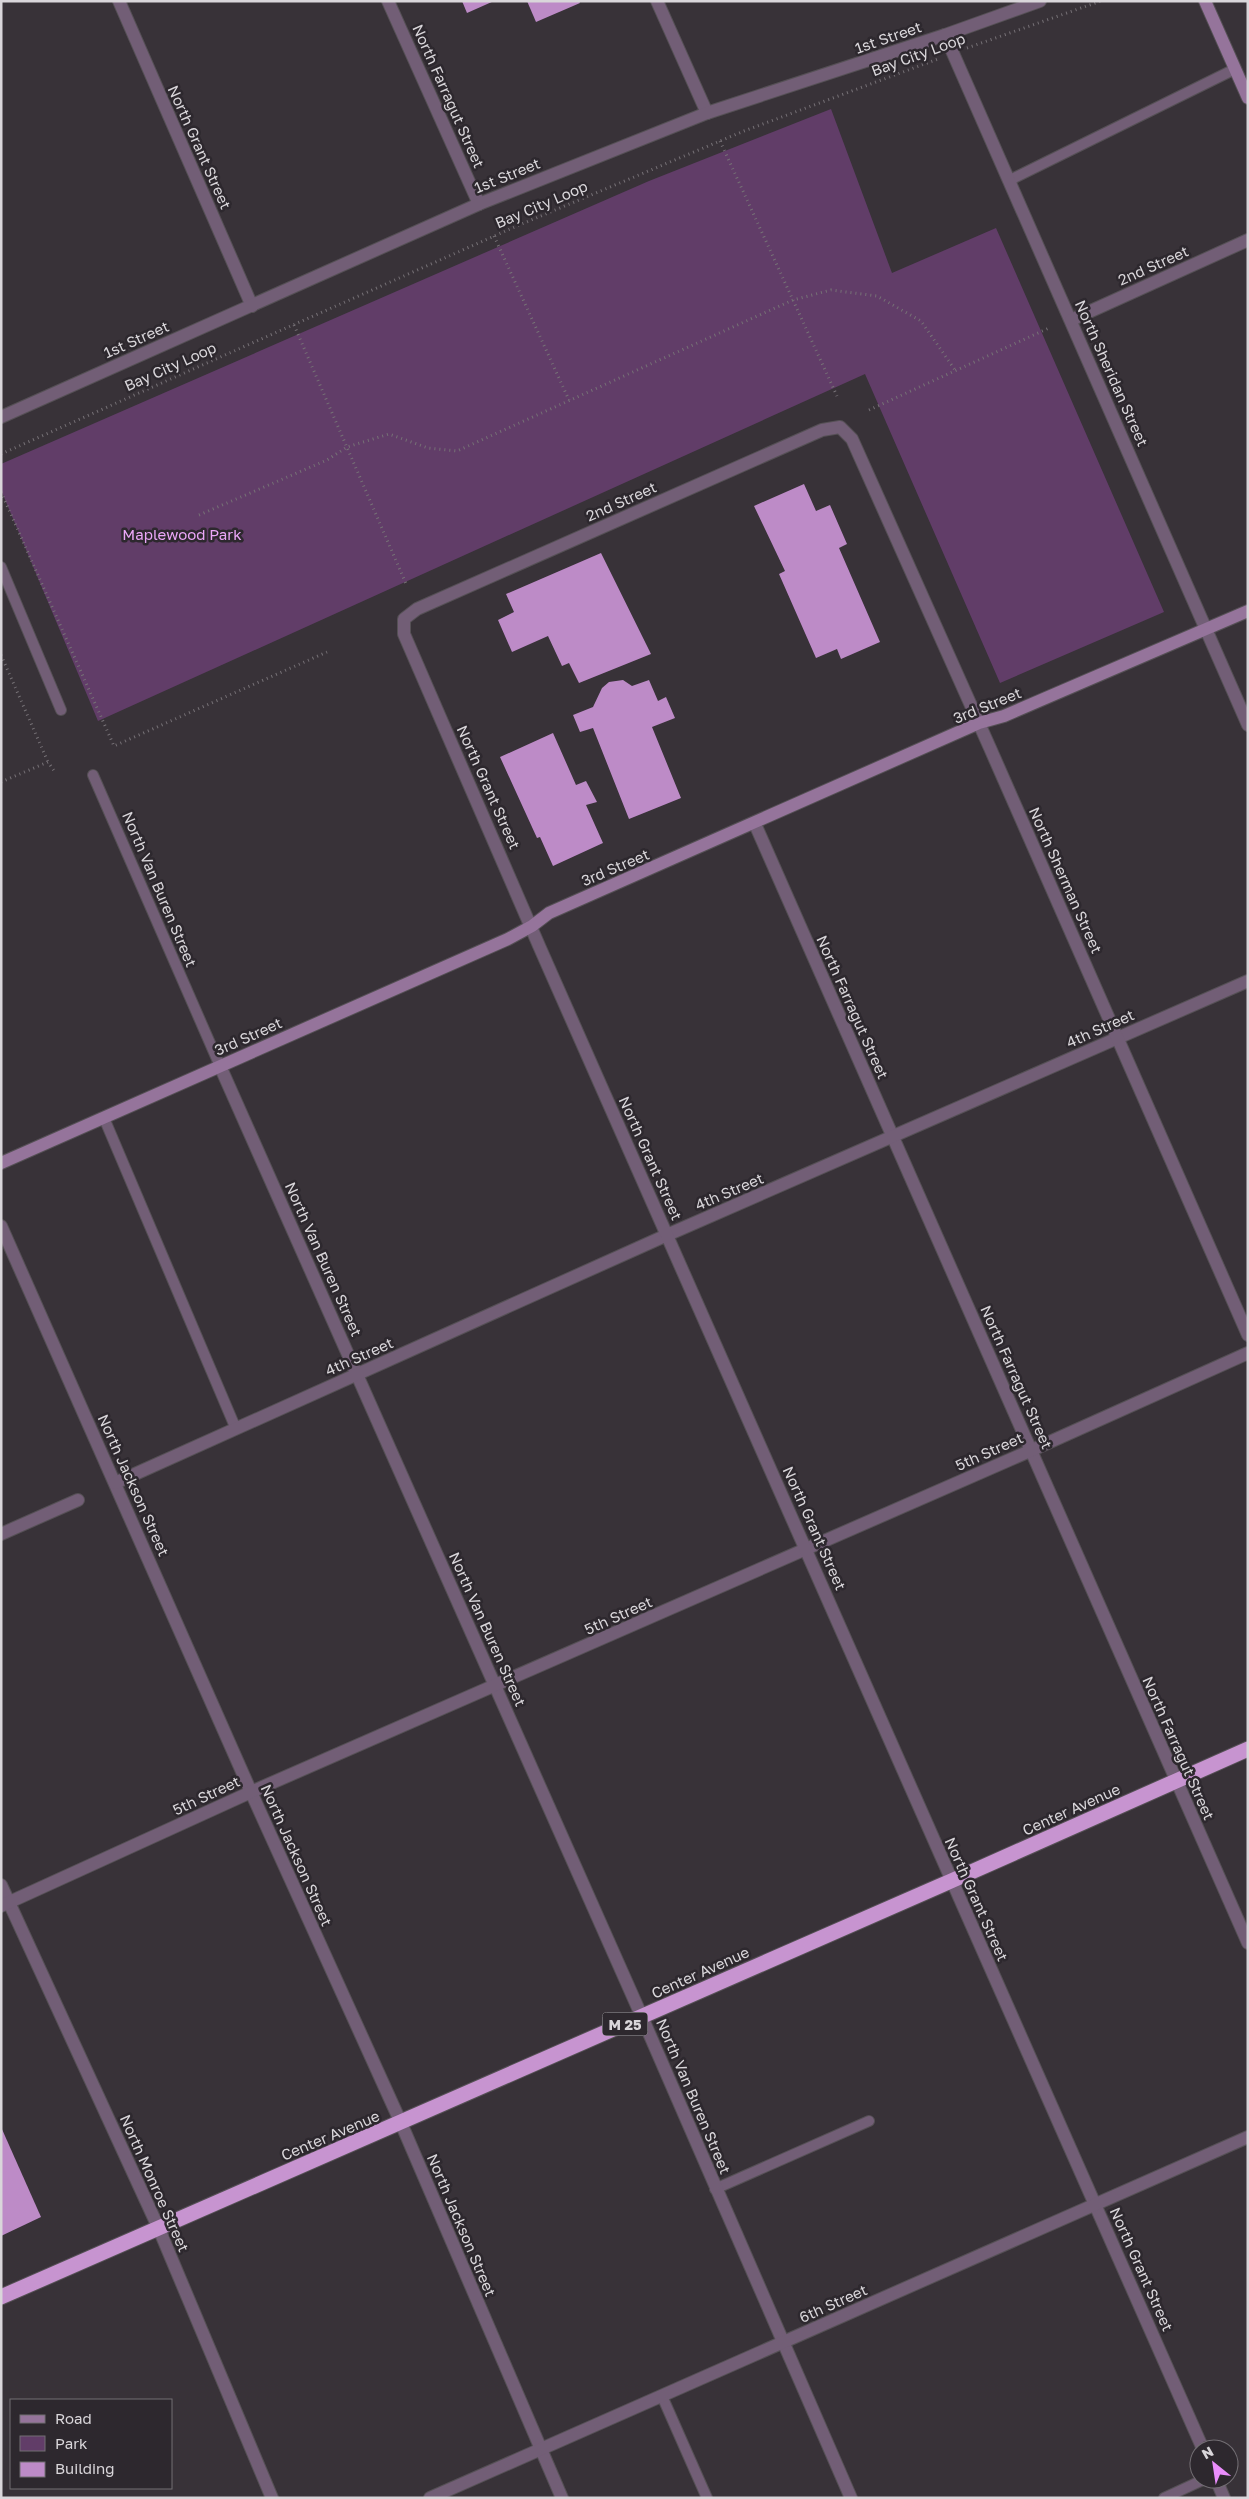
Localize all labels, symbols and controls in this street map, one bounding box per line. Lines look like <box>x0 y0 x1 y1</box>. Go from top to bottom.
street label: 1st Street <box>852 17 924 57</box>
street label: North Farragut Street <box>409 21 489 171</box>
street label: Bay City Loop <box>869 29 967 79</box>
street label: North Grant Street <box>165 82 235 212</box>
street label: 1st Street <box>471 154 543 196</box>
street label: Bay City Loop <box>492 176 590 232</box>
street label: 2nd Street <box>1115 241 1191 289</box>
street label: North Sheridan Street <box>1072 297 1152 449</box>
street label: 1st Street <box>101 317 171 361</box>
street label: Bay City Loop <box>121 338 219 394</box>
street label: 2nd Street <box>583 477 659 525</box>
park label: Maplewood Park <box>122 525 242 543</box>
street label: 3rd Street <box>950 683 1024 727</box>
street label: North Grant Street <box>454 722 524 852</box>
street label: North Sherman Street <box>1026 804 1106 956</box>
street label: North Van Buren Street <box>119 809 201 969</box>
street label: 3rd Street <box>578 845 652 889</box>
street label: North Farragut Street <box>813 932 893 1082</box>
street label: 4th Street <box>1063 1005 1137 1051</box>
street label: 3rd Street <box>212 1013 284 1059</box>
street label: North Grant Street <box>616 1093 686 1223</box>
street label: 4th Street <box>692 1169 766 1213</box>
street label: North Van Buren Street <box>282 1179 366 1339</box>
street label: North Farragut Street <box>977 1302 1057 1452</box>
street label: 4th Street <box>322 1333 396 1379</box>
street label: North Jackson Street <box>95 1411 173 1559</box>
street label: 5th Street <box>952 1428 1026 1474</box>
street label: North Grant Street <box>780 1463 850 1593</box>
street label: North Van Buren Street <box>446 1549 530 1709</box>
street label: 5th Street <box>581 1592 655 1638</box>
street label: North Farragut Street <box>1139 1673 1219 1823</box>
street label: 5th Street <box>170 1772 242 1818</box>
street label: Center Avenue <box>1019 1779 1123 1839</box>
street label: North Jackson Street <box>258 1781 336 1929</box>
street label: North Grant Street <box>942 1834 1012 1964</box>
street label: Center Avenue <box>648 1942 752 2002</box>
road number: M 25 <box>602 2012 648 2036</box>
street label: North Van Buren Street <box>653 2016 735 2176</box>
street label: Center Avenue <box>278 2106 382 2164</box>
street label: North Monroe Street <box>117 2112 193 2254</box>
street label: North Jackson Street <box>424 2151 500 2299</box>
street label: North Grant Street <box>1107 2204 1177 2334</box>
street label: 6th Street <box>796 2280 870 2326</box>
legend <box>10 2399 172 2489</box>
text: Road <box>55 2409 92 2427</box>
text: Park <box>55 2434 88 2452</box>
north arrow <box>1189 2439 1239 2489</box>
text: N <box>1198 2442 1216 2462</box>
text: Building <box>55 2459 115 2477</box>

